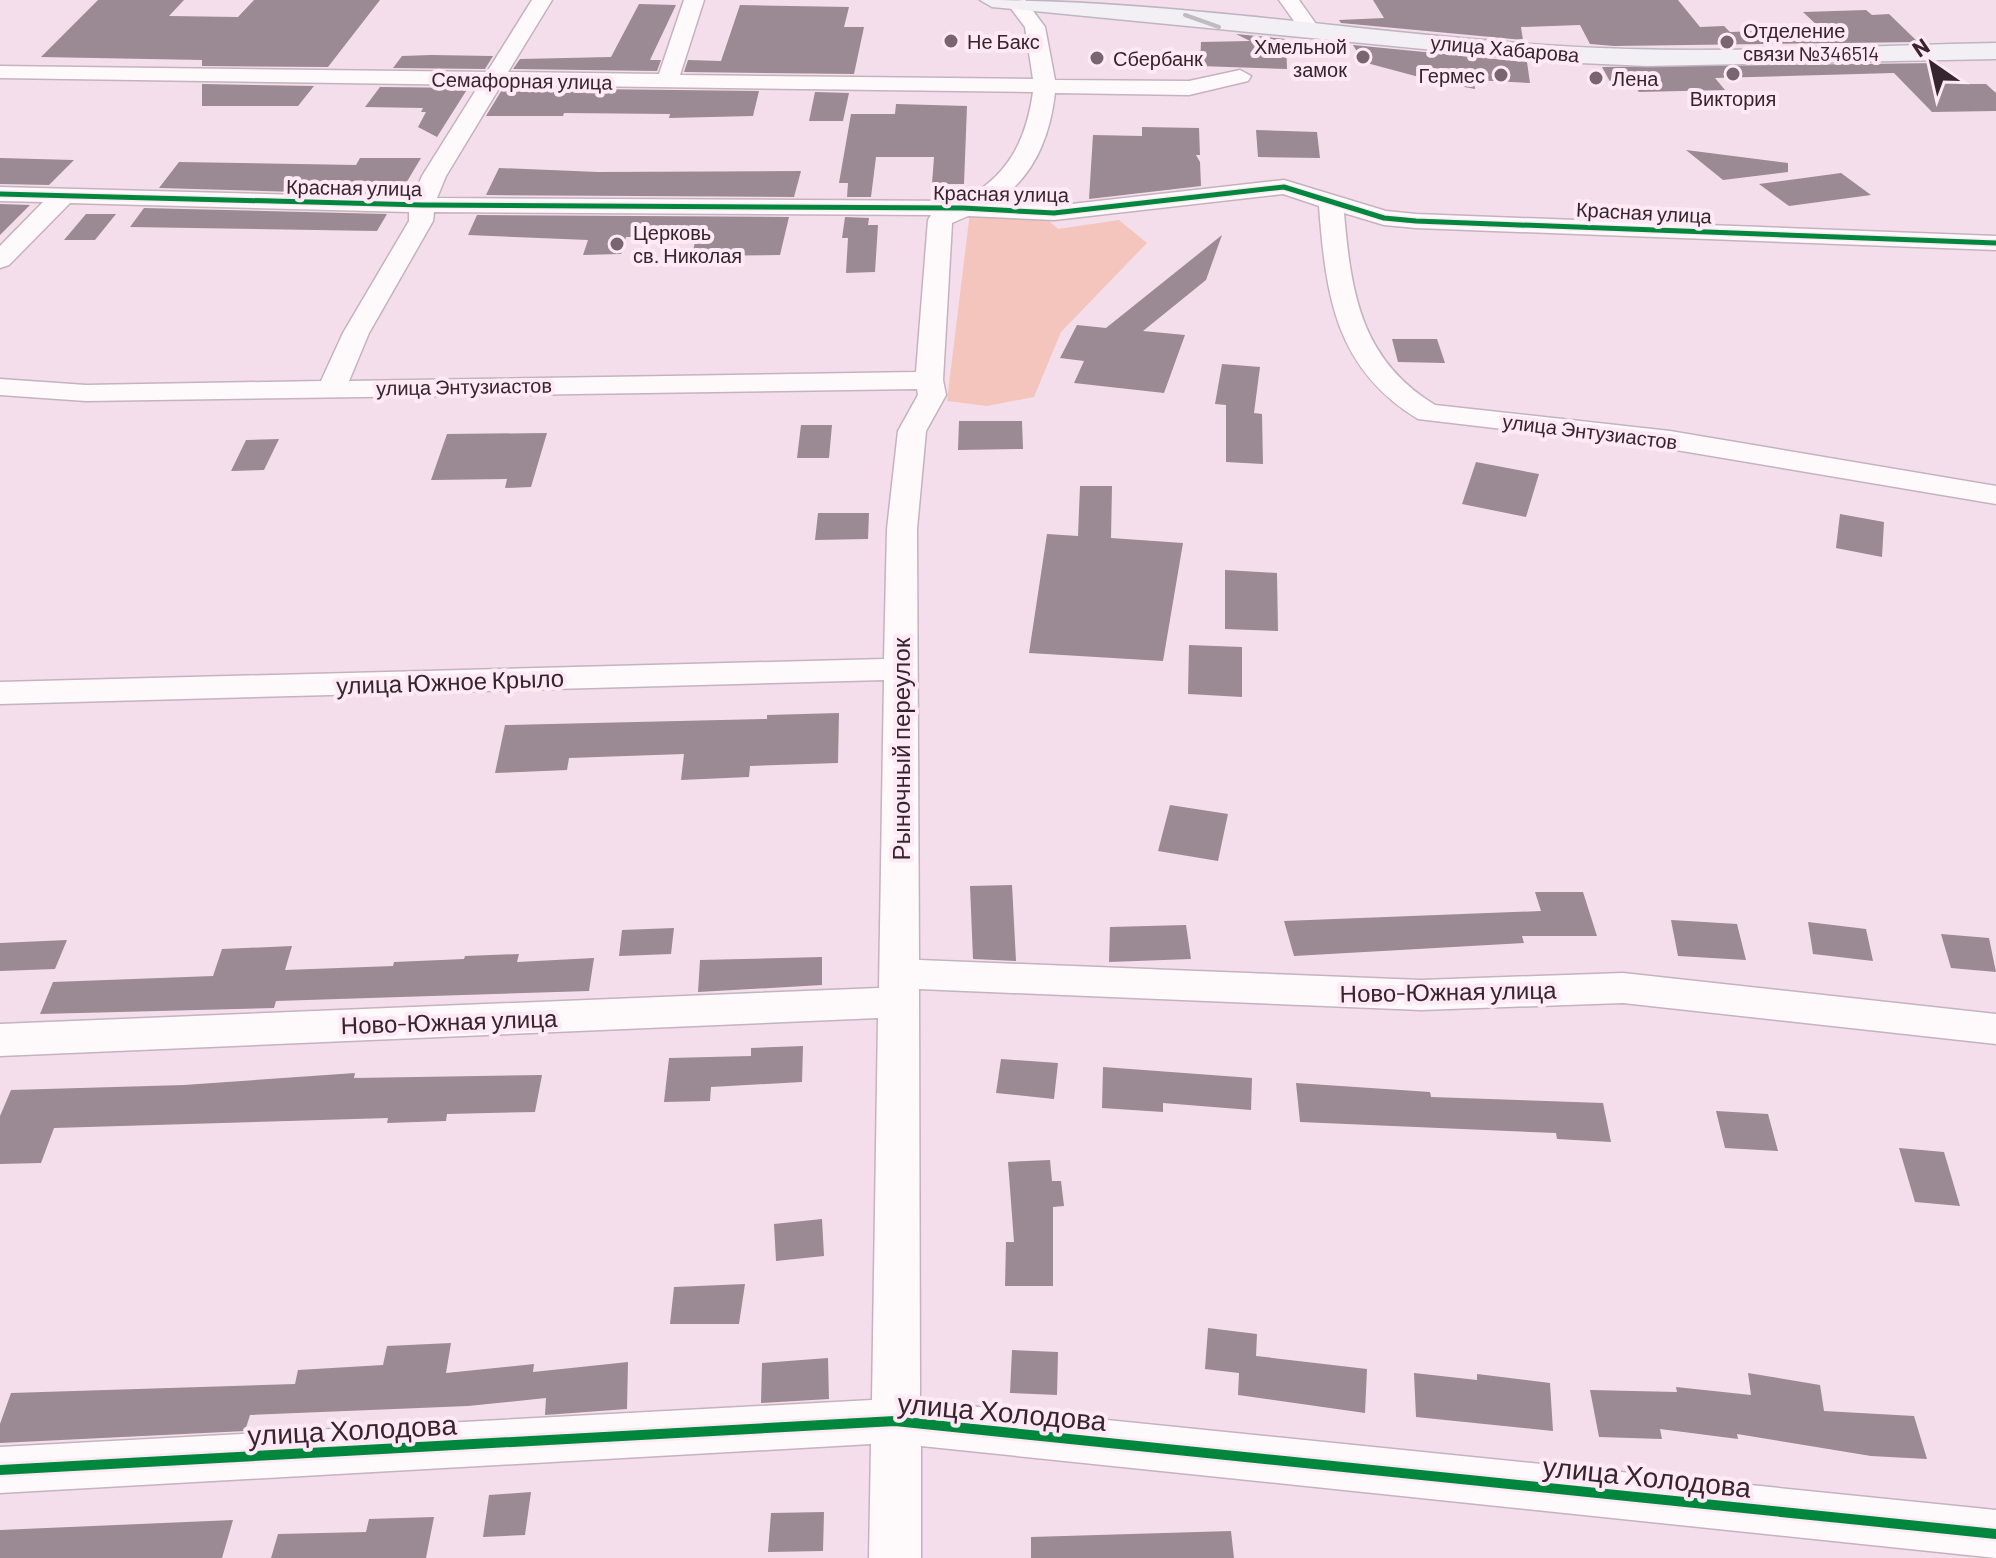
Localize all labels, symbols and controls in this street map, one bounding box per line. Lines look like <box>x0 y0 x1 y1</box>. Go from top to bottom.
place label: Отделение связи №346514 <box>1743 18 1879 65</box>
north arrow <box>1892 24 1972 104</box>
place label: Не Бакс <box>967 29 1040 53</box>
street label: улица Хабарова <box>1430 30 1581 67</box>
marker: Не Бакс <box>942 32 960 50</box>
text: N <box>1907 32 1934 61</box>
marker: Отделение связи №346514 <box>1718 33 1736 51</box>
place label: Хмельной замок <box>1254 34 1347 81</box>
place label: Сбербанк <box>1113 46 1203 70</box>
marker: Хмельной замок <box>1354 48 1372 66</box>
marker: Сбербанк <box>1088 49 1106 67</box>
place label: Гермес <box>1418 63 1485 87</box>
marker: Виктория <box>1724 65 1742 83</box>
street label: Семафорная улица <box>431 66 614 94</box>
marker: Гермес <box>1492 66 1510 84</box>
place label: Лена <box>1612 66 1659 90</box>
marker: Лена <box>1587 69 1605 87</box>
place label: Виктория <box>1690 86 1776 110</box>
street label: Красная улица <box>286 174 423 200</box>
street label: Красная улица <box>933 180 1070 206</box>
street label: Красная улица <box>1576 196 1713 228</box>
place label: Церковь св. Николая <box>633 220 742 267</box>
marker: Церковь св. Николая <box>608 235 626 253</box>
street label: улица Энтузиастов <box>376 372 552 400</box>
street label: улица Энтузиастов <box>1501 408 1679 454</box>
street label: Рыночный переулок <box>886 637 915 860</box>
street label: улица Южное Крыло <box>336 663 564 699</box>
street label: Ново-Южная улица <box>1339 975 1557 1007</box>
street label: Ново-Южная улица <box>340 1003 558 1039</box>
street label: улица Холодова <box>896 1385 1108 1437</box>
street label: улица Холодова <box>246 1407 458 1451</box>
street label: улица Холодова <box>1541 1448 1753 1504</box>

